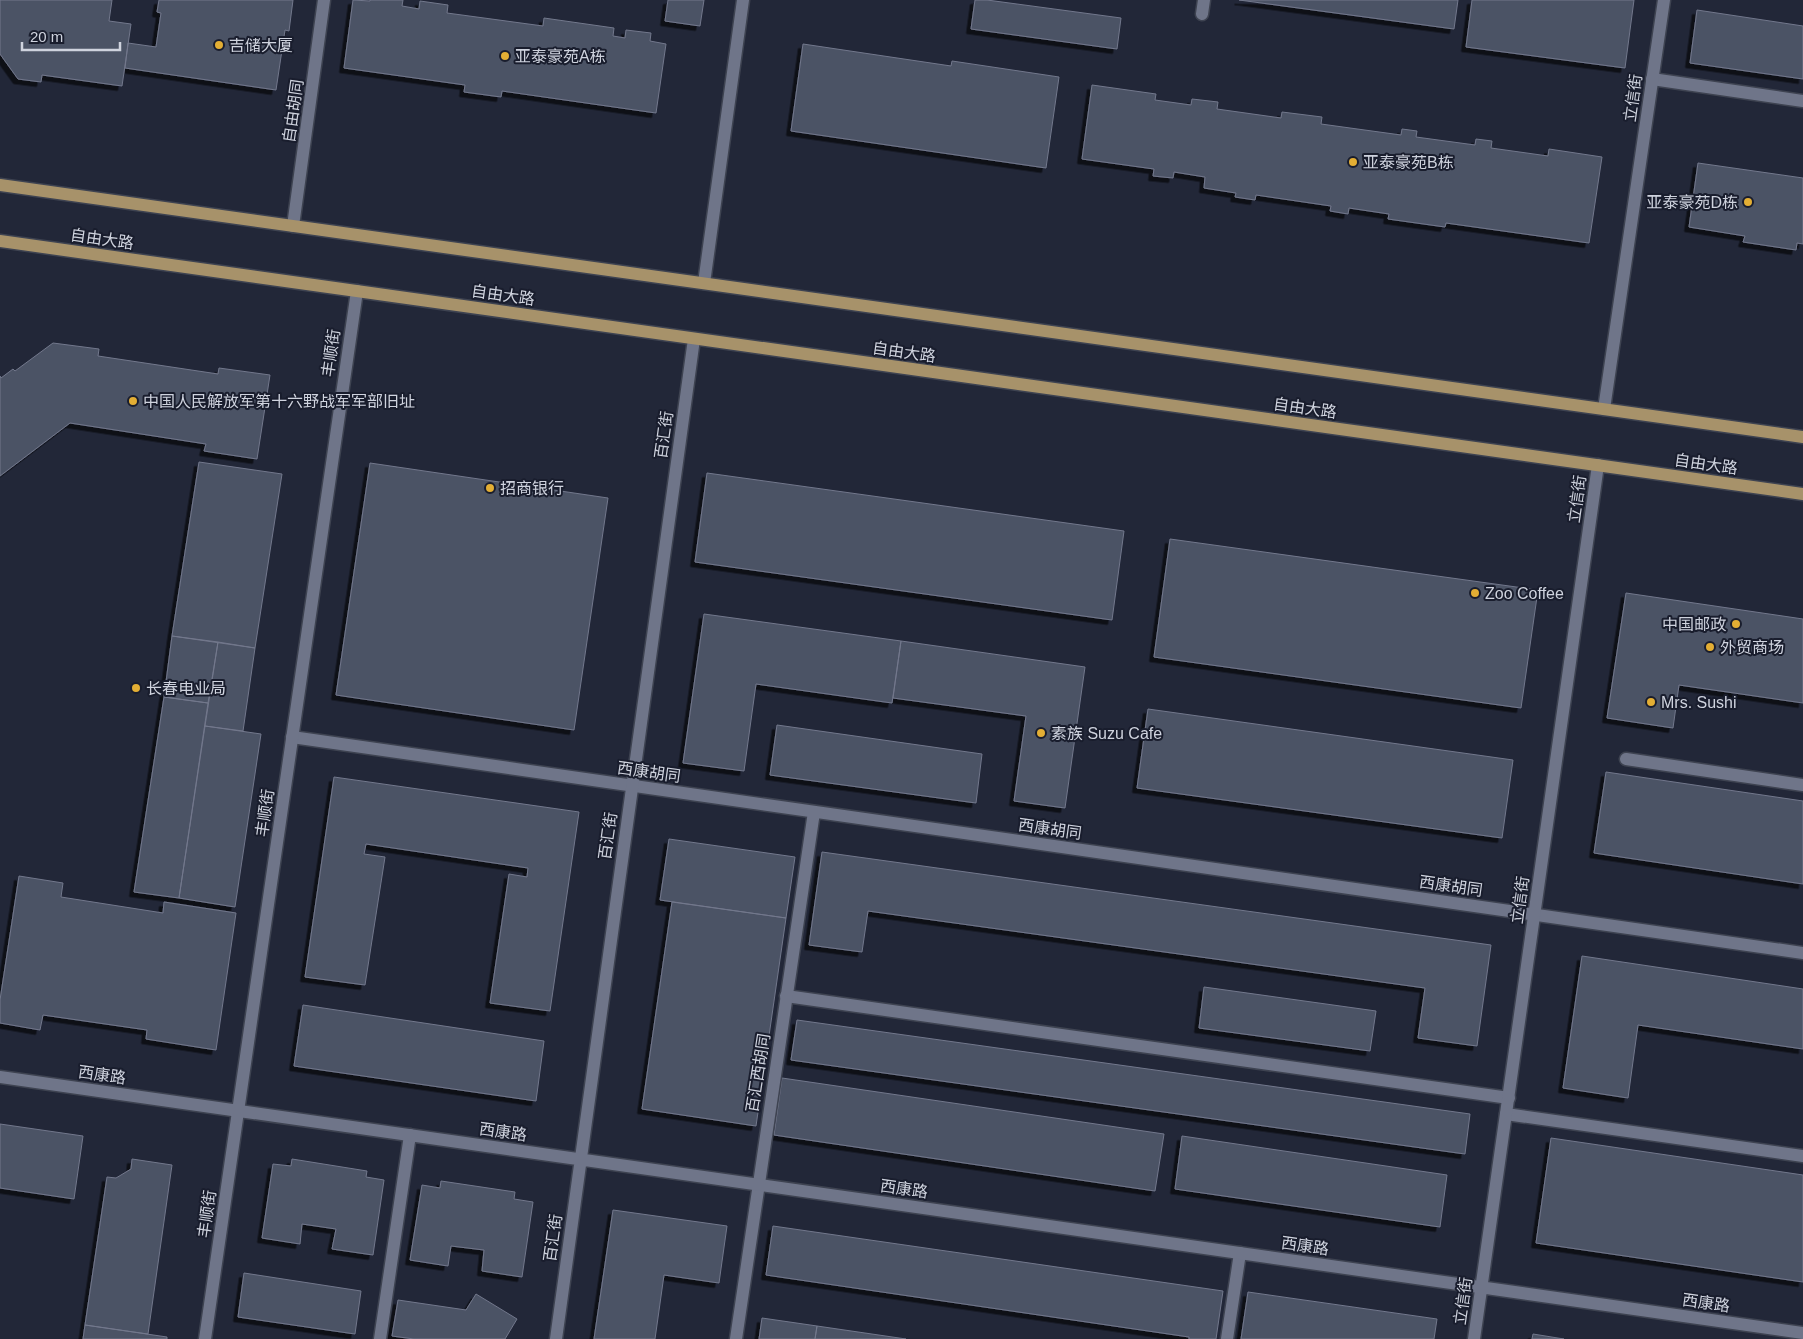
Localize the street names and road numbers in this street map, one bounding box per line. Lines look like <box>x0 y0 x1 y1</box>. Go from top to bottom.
street label: 立信街 <box>1621 73 1645 123</box>
street label: 自由胡同 <box>280 78 306 144</box>
street label: 自由大路 <box>69 226 135 252</box>
street label: 自由大路 <box>470 282 536 308</box>
street label: 丰顺街 <box>319 328 343 378</box>
street label: 自由大路 <box>871 339 937 365</box>
street label: 自由大路 <box>1272 395 1338 421</box>
street label: 百汇街 <box>652 410 676 460</box>
street label: 自由大路 <box>1673 451 1739 477</box>
street label: 立信街 <box>1565 474 1589 524</box>
street label: 西康胡同 <box>616 759 682 785</box>
street label: 丰顺街 <box>253 788 277 838</box>
street label: 百汇街 <box>596 811 620 861</box>
street label: 西康胡同 <box>1017 816 1083 842</box>
street label: 西康胡同 <box>1418 873 1484 899</box>
street label: 立信街 <box>1508 875 1532 925</box>
street label: 百汇西胡同 <box>743 1032 773 1114</box>
street label: 西康路 <box>77 1063 127 1087</box>
street label: 西康路 <box>478 1120 528 1144</box>
street label: 西康路 <box>879 1177 929 1201</box>
street label: 丰顺街 <box>195 1189 219 1239</box>
street label: 百汇街 <box>541 1213 565 1263</box>
street label: 西康路 <box>1280 1234 1330 1258</box>
street label: 立信街 <box>1451 1276 1475 1326</box>
street label: 西康路 <box>1681 1291 1731 1315</box>

